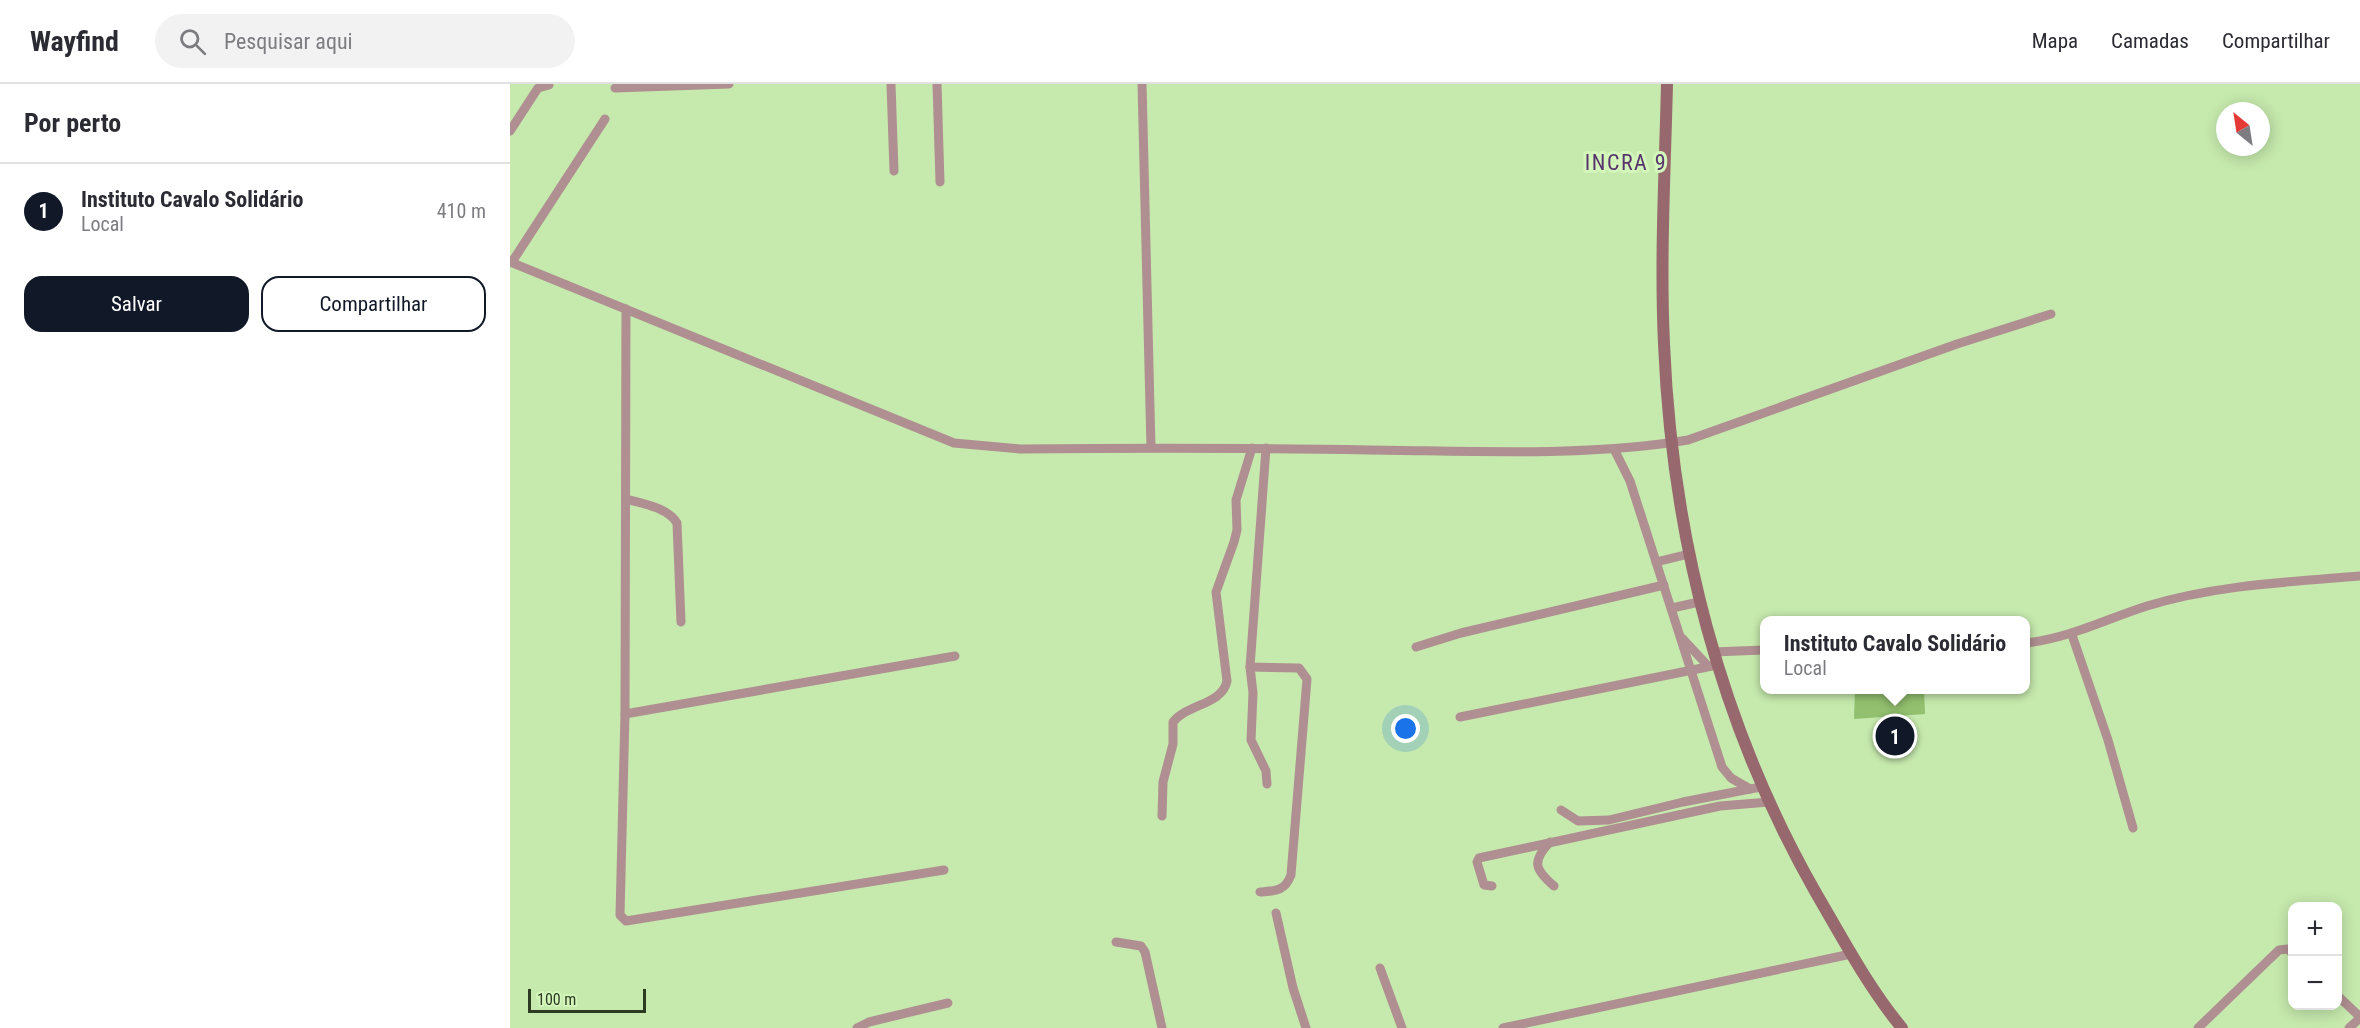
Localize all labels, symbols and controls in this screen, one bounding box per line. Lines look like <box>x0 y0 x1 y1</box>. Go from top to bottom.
search box <box>155 14 575 68</box>
text: Wayfind <box>30 25 119 58</box>
icon: search <box>176 25 209 58</box>
text: Pesquisar aqui <box>224 29 353 54</box>
text: Mapa <box>2032 29 2078 53</box>
text: Camadas <box>2111 29 2189 53</box>
text: Compartilhar <box>2222 29 2330 53</box>
north arrow <box>2216 102 2270 156</box>
text: Por perto <box>24 108 121 138</box>
district label: INCRA 9 <box>1585 150 1667 175</box>
text: Instituto Cavalo Solidário <box>81 187 303 212</box>
text: 1 <box>38 199 49 223</box>
text: 410 m <box>437 199 486 223</box>
text: Local <box>81 212 124 236</box>
button: Salvar <box>24 276 249 332</box>
button: Compartilhar <box>261 276 486 332</box>
popup <box>1760 616 2030 694</box>
text: Instituto Cavalo Solidário <box>1784 631 2006 656</box>
text: Local <box>1784 656 1827 680</box>
your location <box>1391 714 1420 743</box>
pin: 1 <box>1876 714 1914 758</box>
map controls <box>2288 902 2342 1010</box>
button: + <box>2288 902 2342 956</box>
button: − <box>2288 956 2342 1010</box>
scale bar <box>528 986 646 1014</box>
text: 100 m <box>537 990 576 1009</box>

